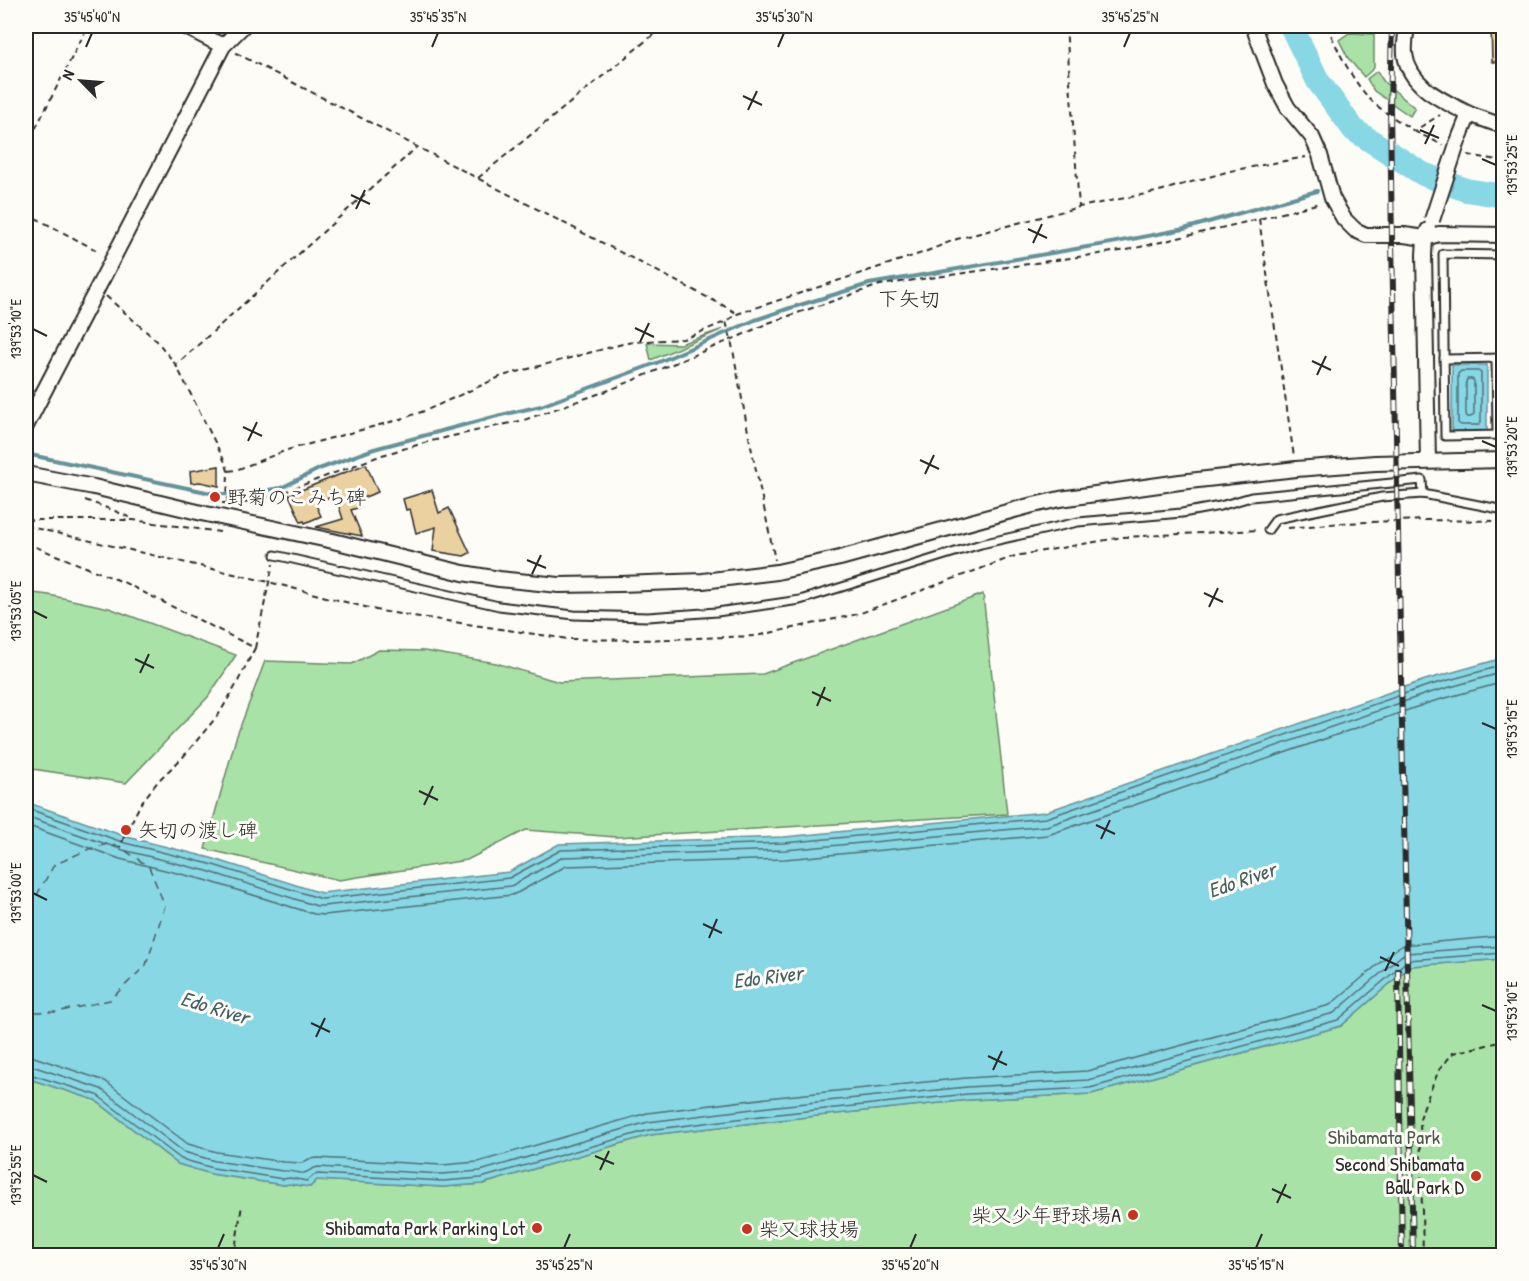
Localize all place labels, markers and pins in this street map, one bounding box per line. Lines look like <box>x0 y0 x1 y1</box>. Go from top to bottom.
place label: 野菊のこみち碑 <box>227 483 366 510</box>
marker: 野菊のこみち碑 <box>208 490 222 504</box>
place label: 矢切の渡し碑 <box>138 816 258 843</box>
marker: 矢切の渡し碑 <box>119 823 133 837</box>
place label: Second Shibamata Ball Park D <box>1335 1150 1464 1200</box>
marker: Second Shibamata Ball Park D <box>1469 1169 1483 1183</box>
place label: 柴又少年野球場A <box>971 1201 1121 1228</box>
marker: 柴又少年野球場A <box>1126 1208 1140 1222</box>
place label: Shibamata Park Parking Lot <box>325 1214 526 1241</box>
place label: 柴又球技場 <box>759 1215 859 1242</box>
marker: Shibamata Park Parking Lot <box>530 1221 544 1235</box>
marker: 柴又球技場 <box>740 1222 754 1236</box>

